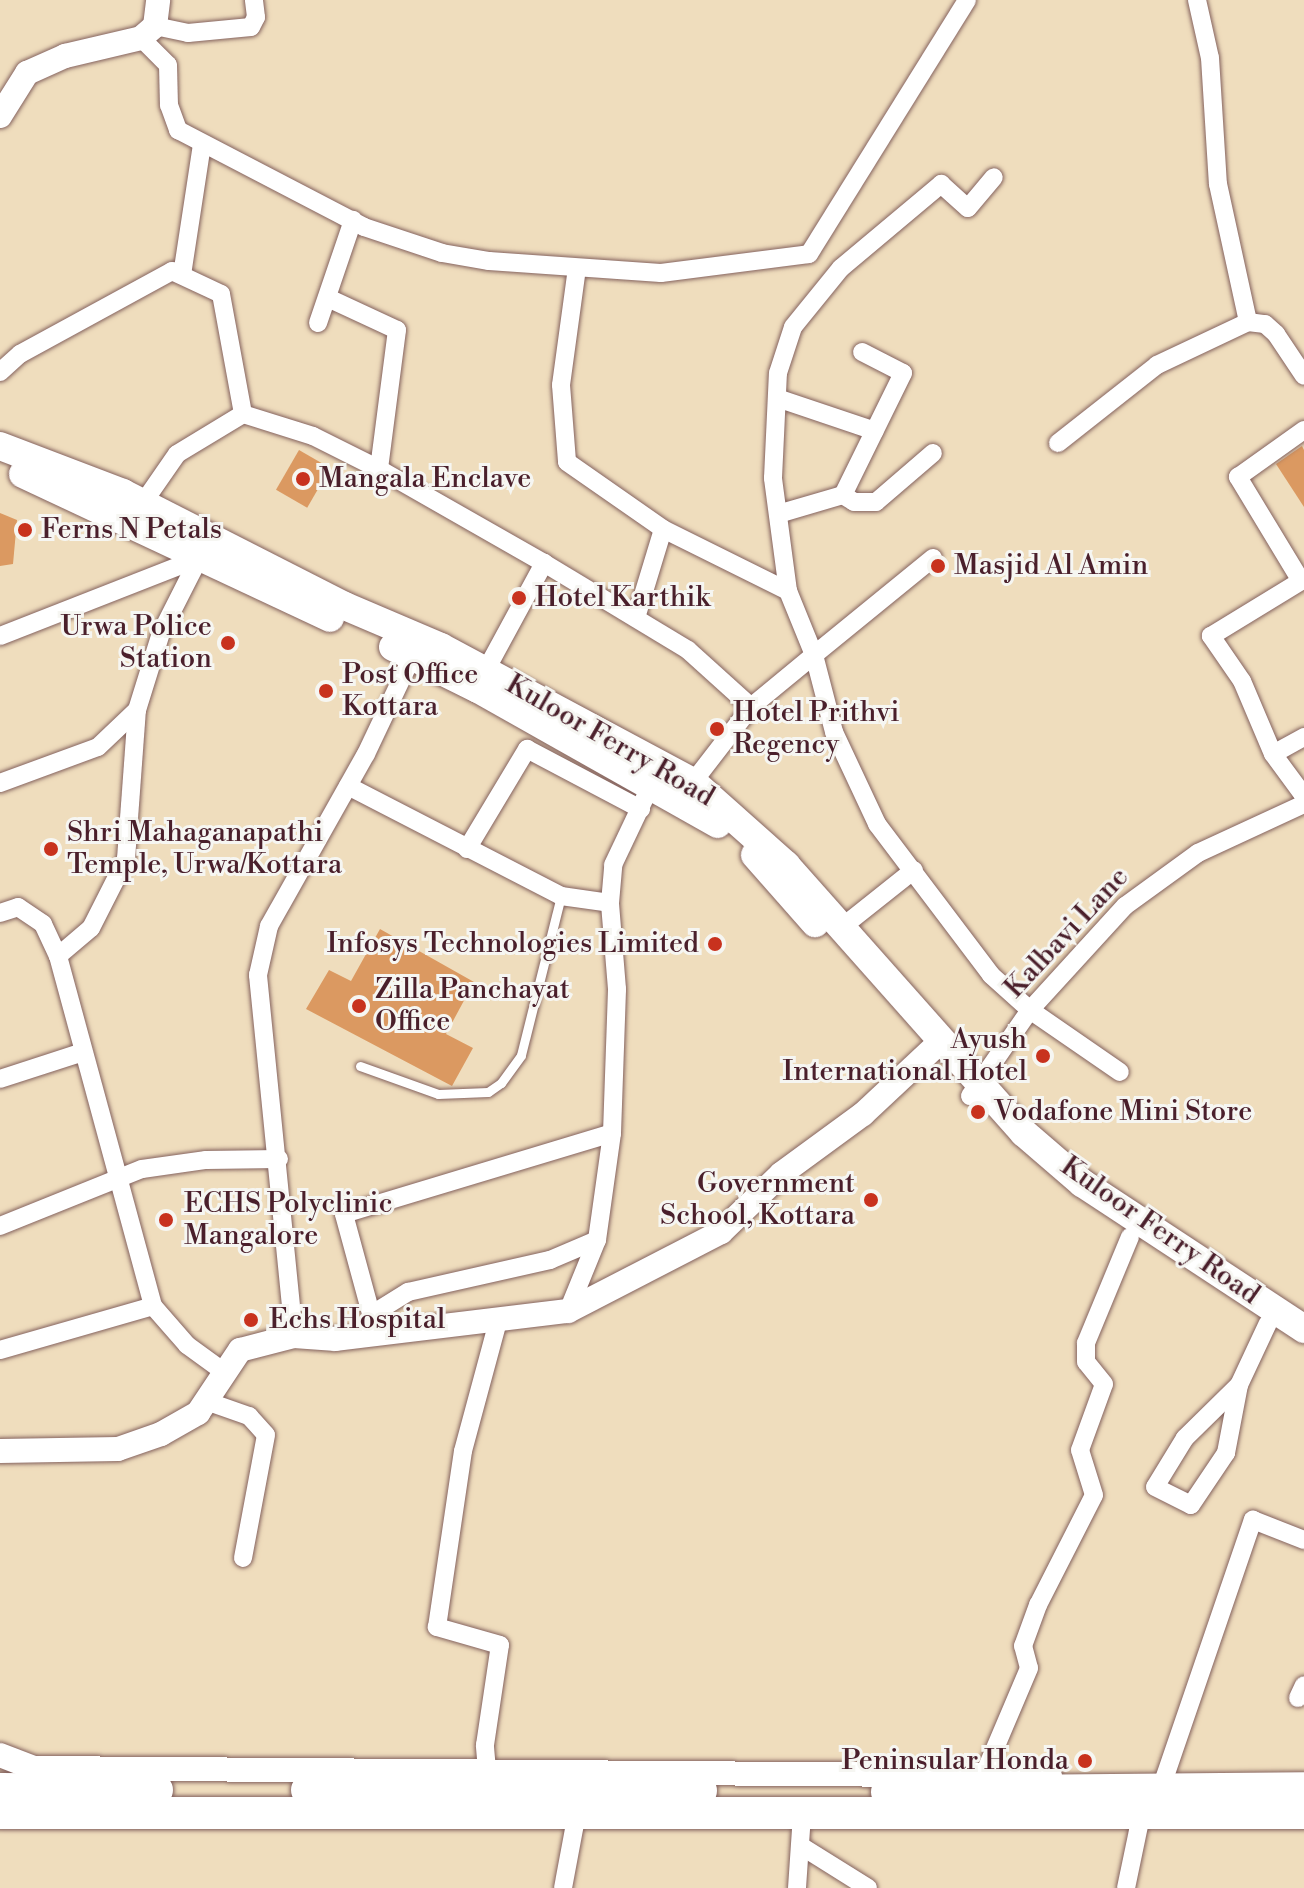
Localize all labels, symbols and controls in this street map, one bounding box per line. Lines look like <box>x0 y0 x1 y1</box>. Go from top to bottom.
place label: Mangala Enclave <box>319 462 531 496</box>
marker: Mangala Enclave <box>294 470 312 488</box>
place label: Ferns N Petals <box>41 513 222 547</box>
marker: Ferns N Petals <box>16 521 34 539</box>
place label: Masjid Al Amin <box>954 549 1148 583</box>
marker: Masjid Al Amin <box>929 557 947 575</box>
place label: Hotel Karthik <box>535 581 710 615</box>
marker: Hotel Karthik <box>510 589 528 607</box>
place label: Urwa Police Station <box>61 610 212 676</box>
marker: Urwa Police Station <box>219 634 237 652</box>
place label: Post Office Kottara <box>342 658 478 724</box>
street label: Kuloor Ferry Road <box>500 668 720 814</box>
marker: Post Office Kottara <box>317 682 335 700</box>
place label: Hotel Prithvi Regency <box>733 696 899 762</box>
marker: Hotel Prithvi Regency <box>708 720 726 738</box>
place label: Shri Mahaganapathi Temple, Urwa/Kottara <box>67 816 342 882</box>
marker: Shri Mahaganapathi Temple, Urwa/Kottara <box>42 840 60 858</box>
street label: Kalbavi Lane <box>998 861 1136 1005</box>
place label: Infosys Technologies Limited <box>327 927 699 961</box>
marker: Infosys Technologies Limited <box>706 935 724 953</box>
place label: Zilla Panchayat Office <box>375 973 570 1039</box>
marker: Zilla Panchayat Office <box>350 997 368 1015</box>
place label: Ayush International Hotel <box>783 1023 1027 1089</box>
marker: Ayush International Hotel <box>1034 1047 1052 1065</box>
place label: Vodafone Mini Store <box>994 1095 1252 1129</box>
marker: Vodafone Mini Store <box>969 1103 987 1121</box>
street label: Kuloor Ferry Road <box>1054 1150 1266 1312</box>
place label: Government School, Kottara <box>660 1167 855 1233</box>
place label: ECHS Polyclinic Mangalore <box>184 1187 393 1253</box>
marker: Government School, Kottara <box>862 1191 880 1209</box>
marker: ECHS Polyclinic Mangalore <box>155 1209 177 1231</box>
place label: Echs Hospital <box>269 1303 445 1337</box>
marker: Echs Hospital <box>240 1309 262 1331</box>
place label: Peninsular Honda <box>841 1744 1069 1778</box>
marker: Peninsular Honda <box>1076 1752 1094 1770</box>

